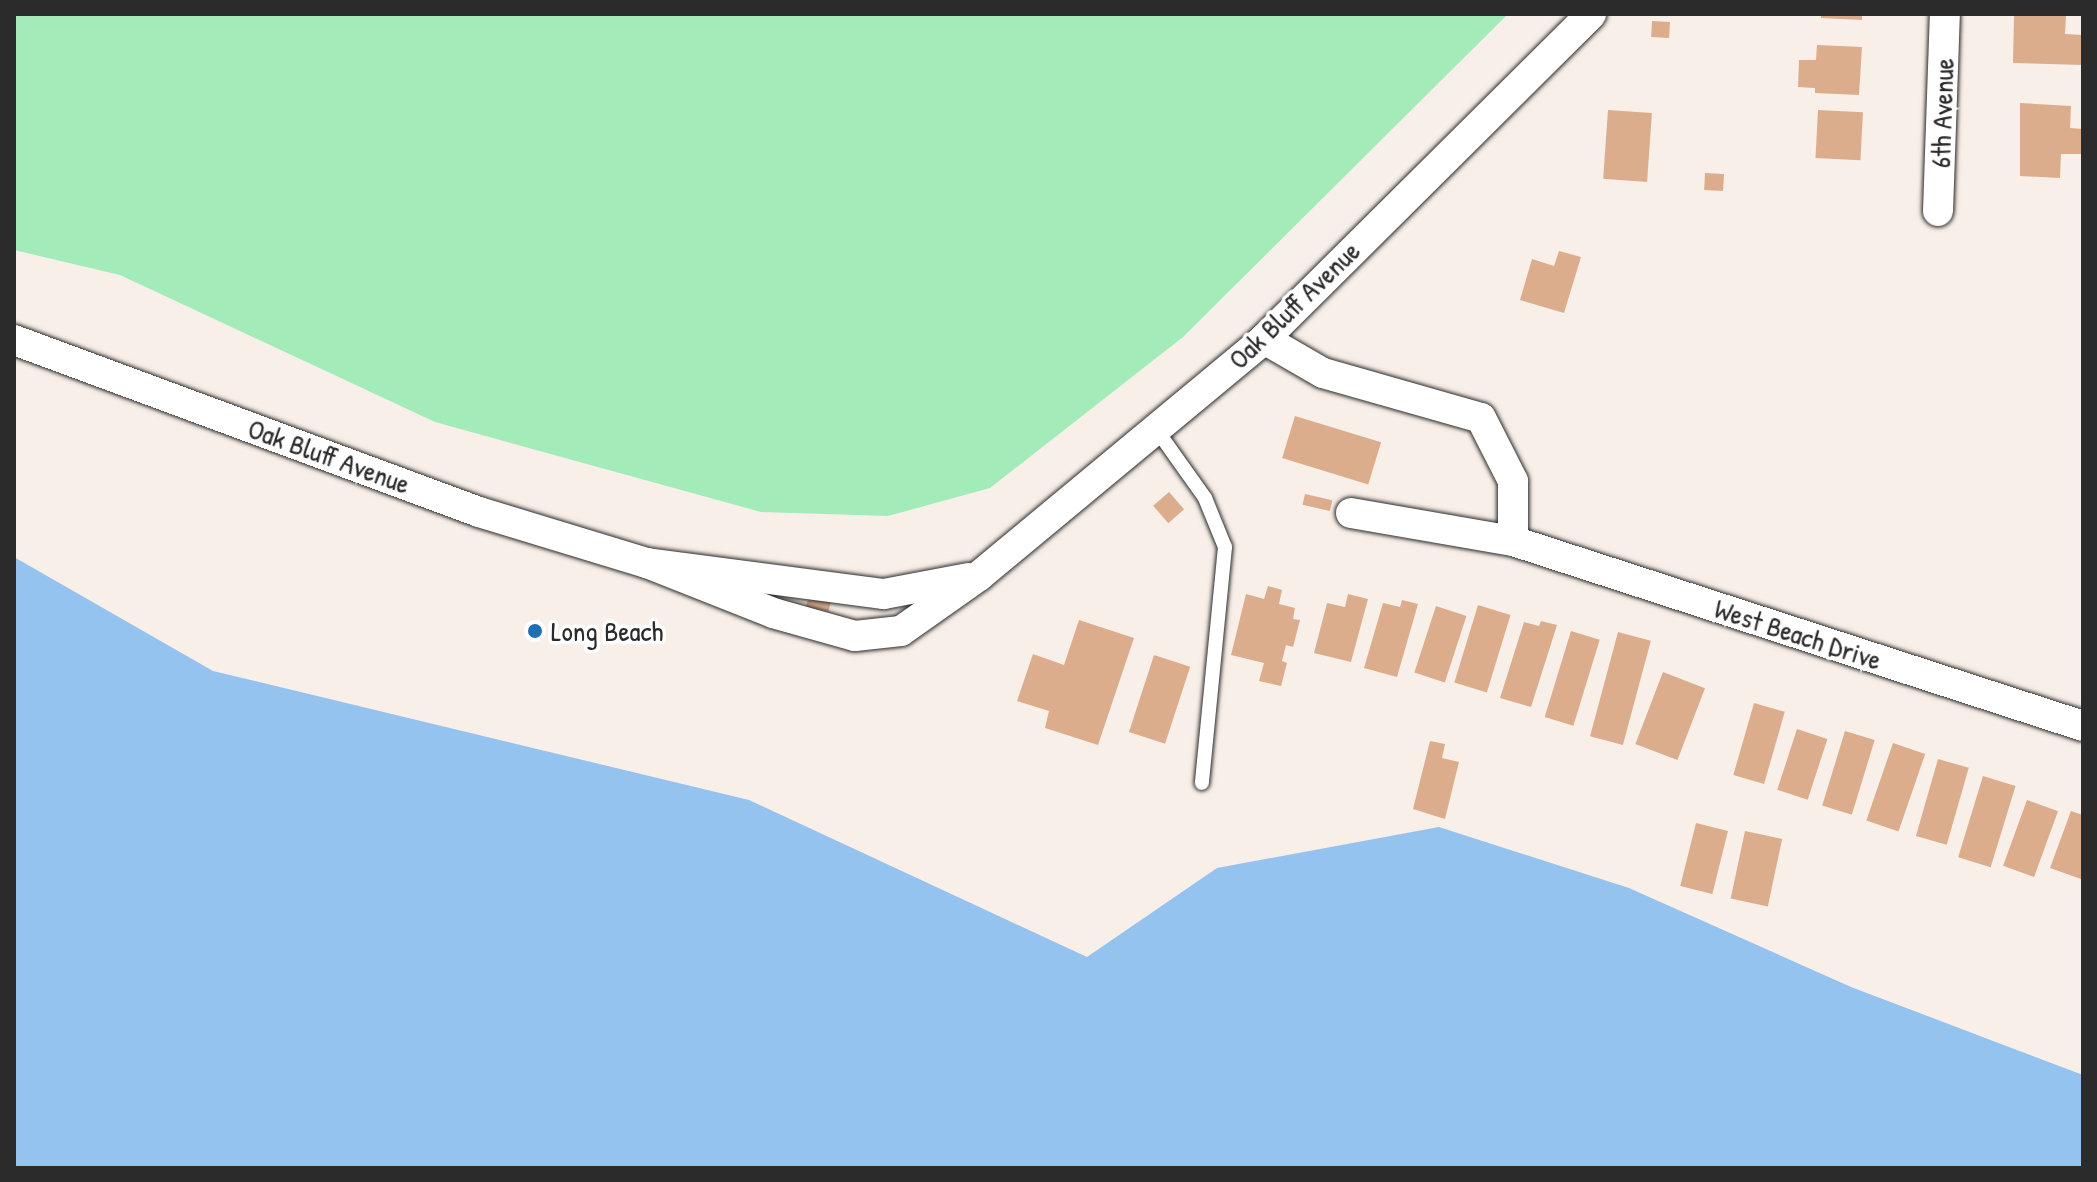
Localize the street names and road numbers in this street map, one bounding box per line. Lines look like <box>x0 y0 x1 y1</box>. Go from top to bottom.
street label: 6th Avenue <box>1923 57 1961 169</box>
street label: Oak Bluff Avenue <box>1221 234 1367 376</box>
street label: Oak Bluff Avenue <box>244 411 414 501</box>
street label: West Beach Drive <box>1710 591 1886 677</box>

